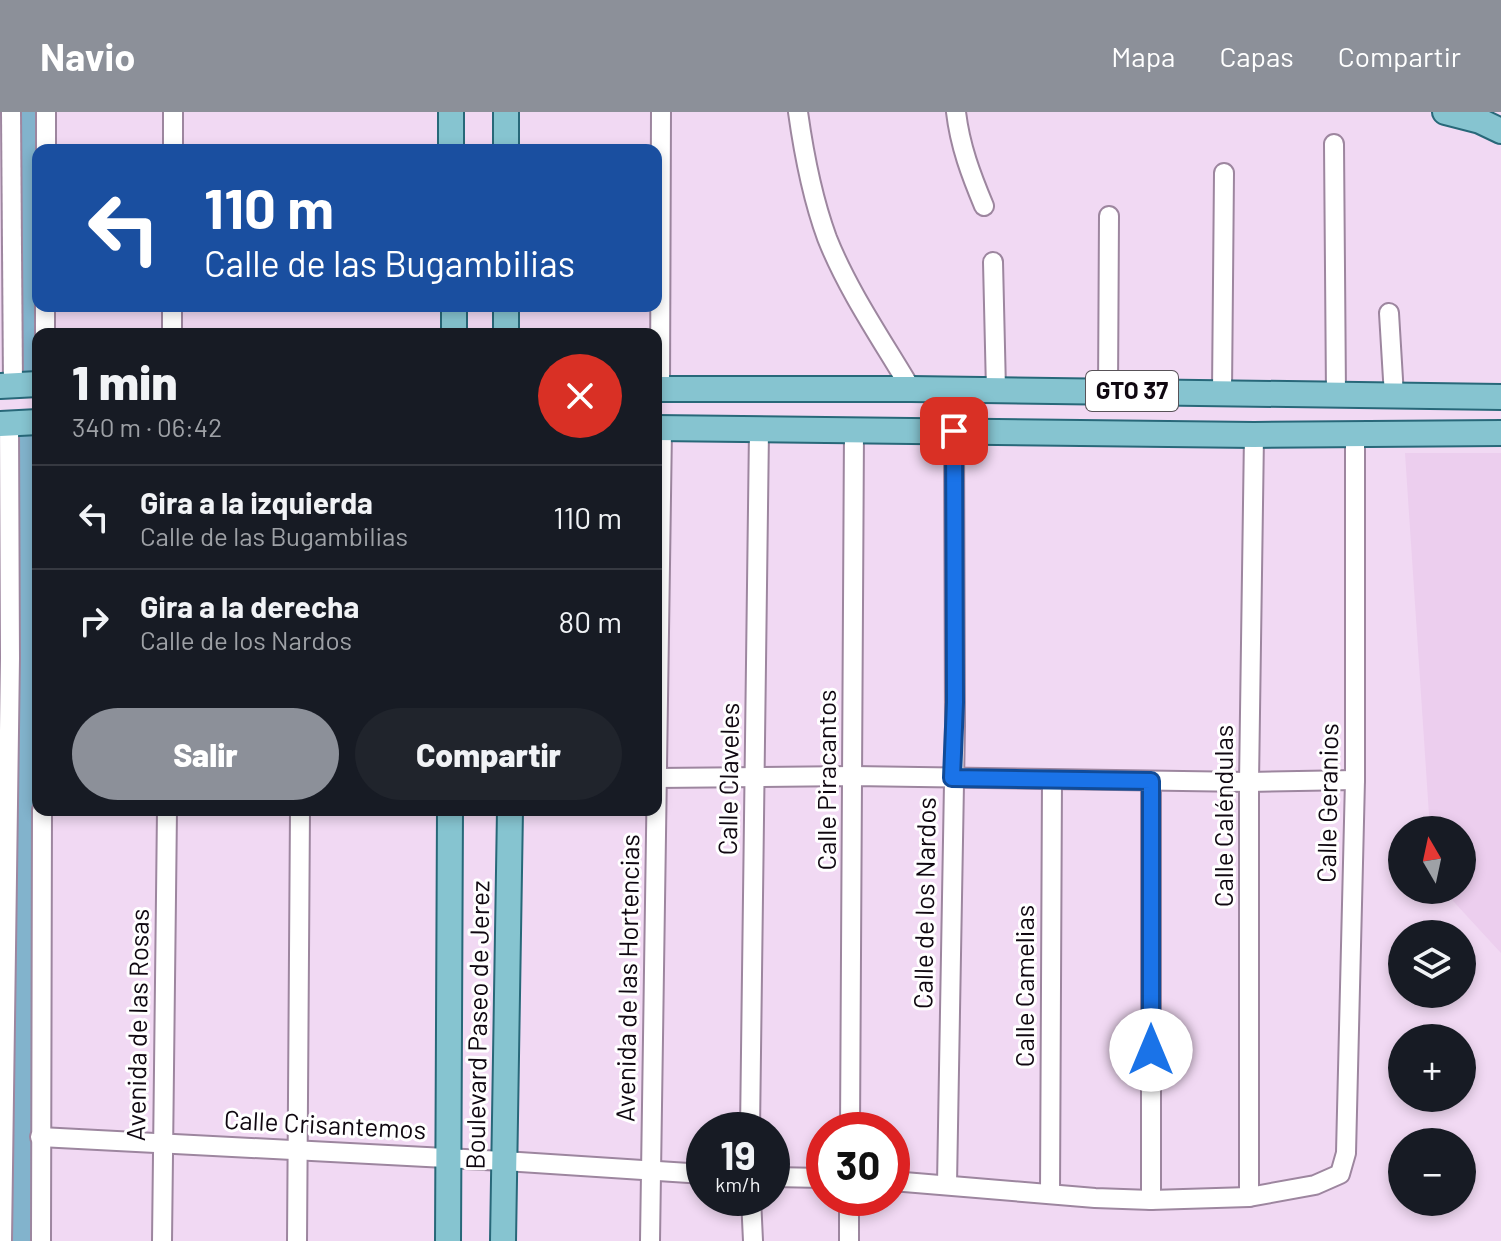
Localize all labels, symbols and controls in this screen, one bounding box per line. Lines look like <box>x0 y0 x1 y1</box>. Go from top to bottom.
text: Navio <box>40 33 135 79</box>
text: Mapa <box>1111 39 1175 73</box>
text: Capas <box>1219 39 1294 73</box>
text: Compartir <box>1338 39 1461 73</box>
text: 110 m <box>204 173 334 240</box>
icon: left <box>72 176 176 280</box>
text: Calle de las Bugambilias <box>204 241 575 284</box>
text: 1 min <box>72 352 178 410</box>
button: close <box>538 354 622 438</box>
road number: GTO 37 <box>1086 371 1178 411</box>
pin <box>920 397 988 465</box>
icon: arrive <box>932 409 976 453</box>
text: 340 m · 06:42 <box>72 411 222 442</box>
text: Gira a la izquierda <box>140 484 373 520</box>
icon: left <box>72 495 116 539</box>
text: 110 m <box>553 499 622 535</box>
text: Calle de las Bugambilias <box>140 520 408 551</box>
text: Gira a la derecha <box>140 588 359 624</box>
icon: right <box>72 599 116 643</box>
text: 80 m <box>559 603 622 639</box>
text: Calle de los Nardos <box>140 624 352 655</box>
street label: Calle Piracantos <box>810 689 841 871</box>
street label: Calle Claveles <box>711 702 744 856</box>
button: Salir <box>72 708 339 800</box>
button: Compartir <box>355 708 622 800</box>
street label: Calle Geranios <box>1310 723 1343 883</box>
street label: Calle Caléndulas <box>1207 725 1238 907</box>
street label: Calle de los Nardos <box>906 797 941 1009</box>
north arrow <box>1388 816 1476 904</box>
map controls <box>1388 816 1476 1216</box>
street label: Avenida de las Hortencias <box>608 834 645 1122</box>
street label: Boulevard Paseo de Jerez <box>458 880 495 1170</box>
street label: Calle Camelias <box>1008 905 1039 1067</box>
street label: Avenida de las Rosas <box>119 908 154 1142</box>
button: layers <box>1388 920 1476 1008</box>
position arrow <box>1109 1008 1193 1092</box>
button: + <box>1388 1024 1476 1112</box>
street label: Calle Crisantemos <box>223 1103 427 1144</box>
speed limit sign: 30 <box>806 1112 910 1216</box>
button: − <box>1388 1128 1476 1216</box>
text: 19 <box>720 1130 756 1178</box>
text: km/h <box>715 1172 761 1196</box>

